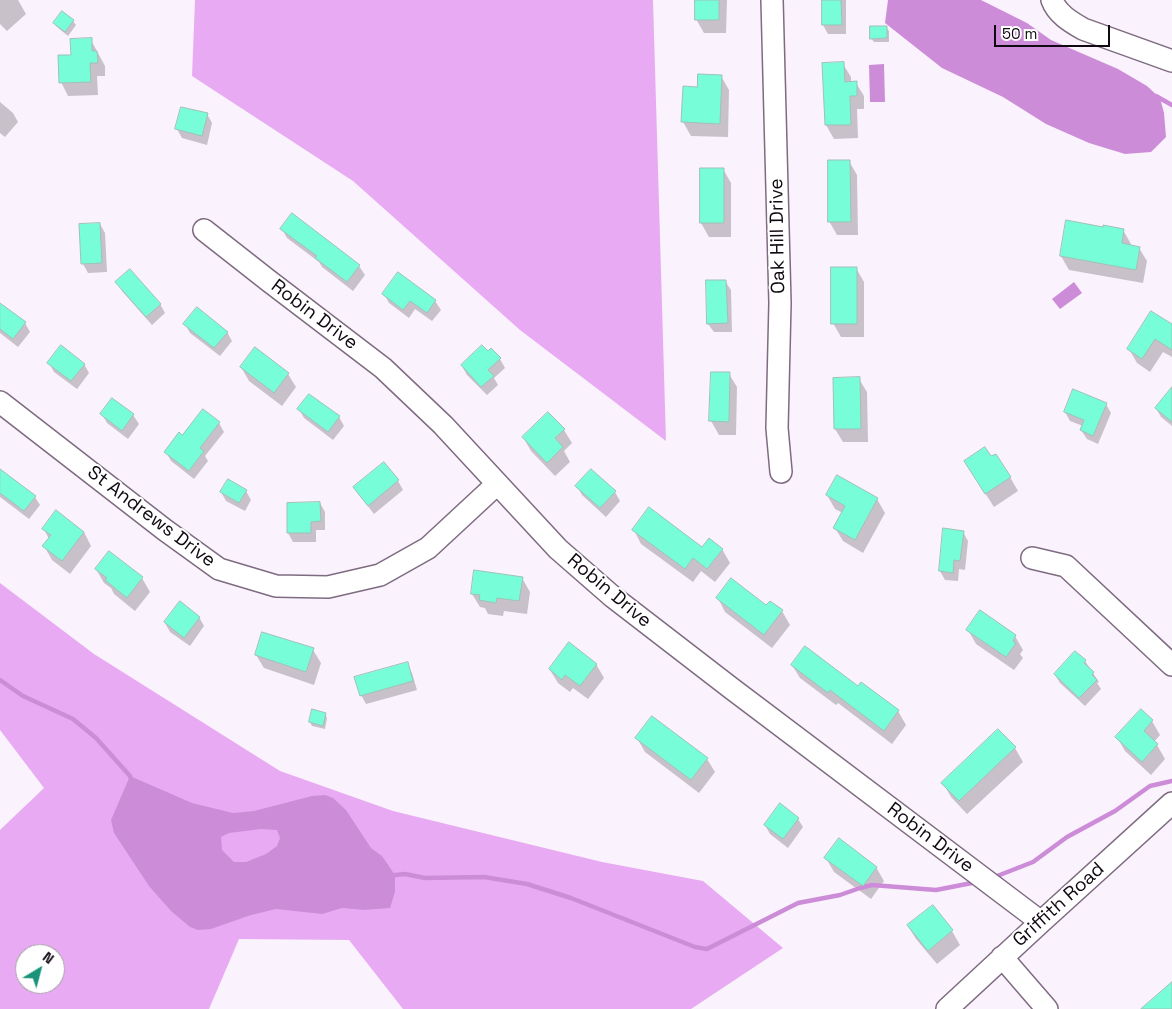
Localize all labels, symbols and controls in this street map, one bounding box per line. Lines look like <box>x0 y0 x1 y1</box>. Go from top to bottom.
scale bar <box>997 15 1113 47</box>
text: 50 m <box>1002 24 1037 43</box>
street label: Oak Hill Drive <box>766 178 790 294</box>
street label: Robin Drive <box>266 275 362 355</box>
street label: St Andrews Drive <box>82 461 220 573</box>
street label: Robin Drive <box>562 549 656 633</box>
street label: Robin Drive <box>882 798 978 878</box>
street label: Griffith Road <box>1009 858 1109 952</box>
north arrow <box>15 944 65 994</box>
text: N <box>39 948 58 968</box>

